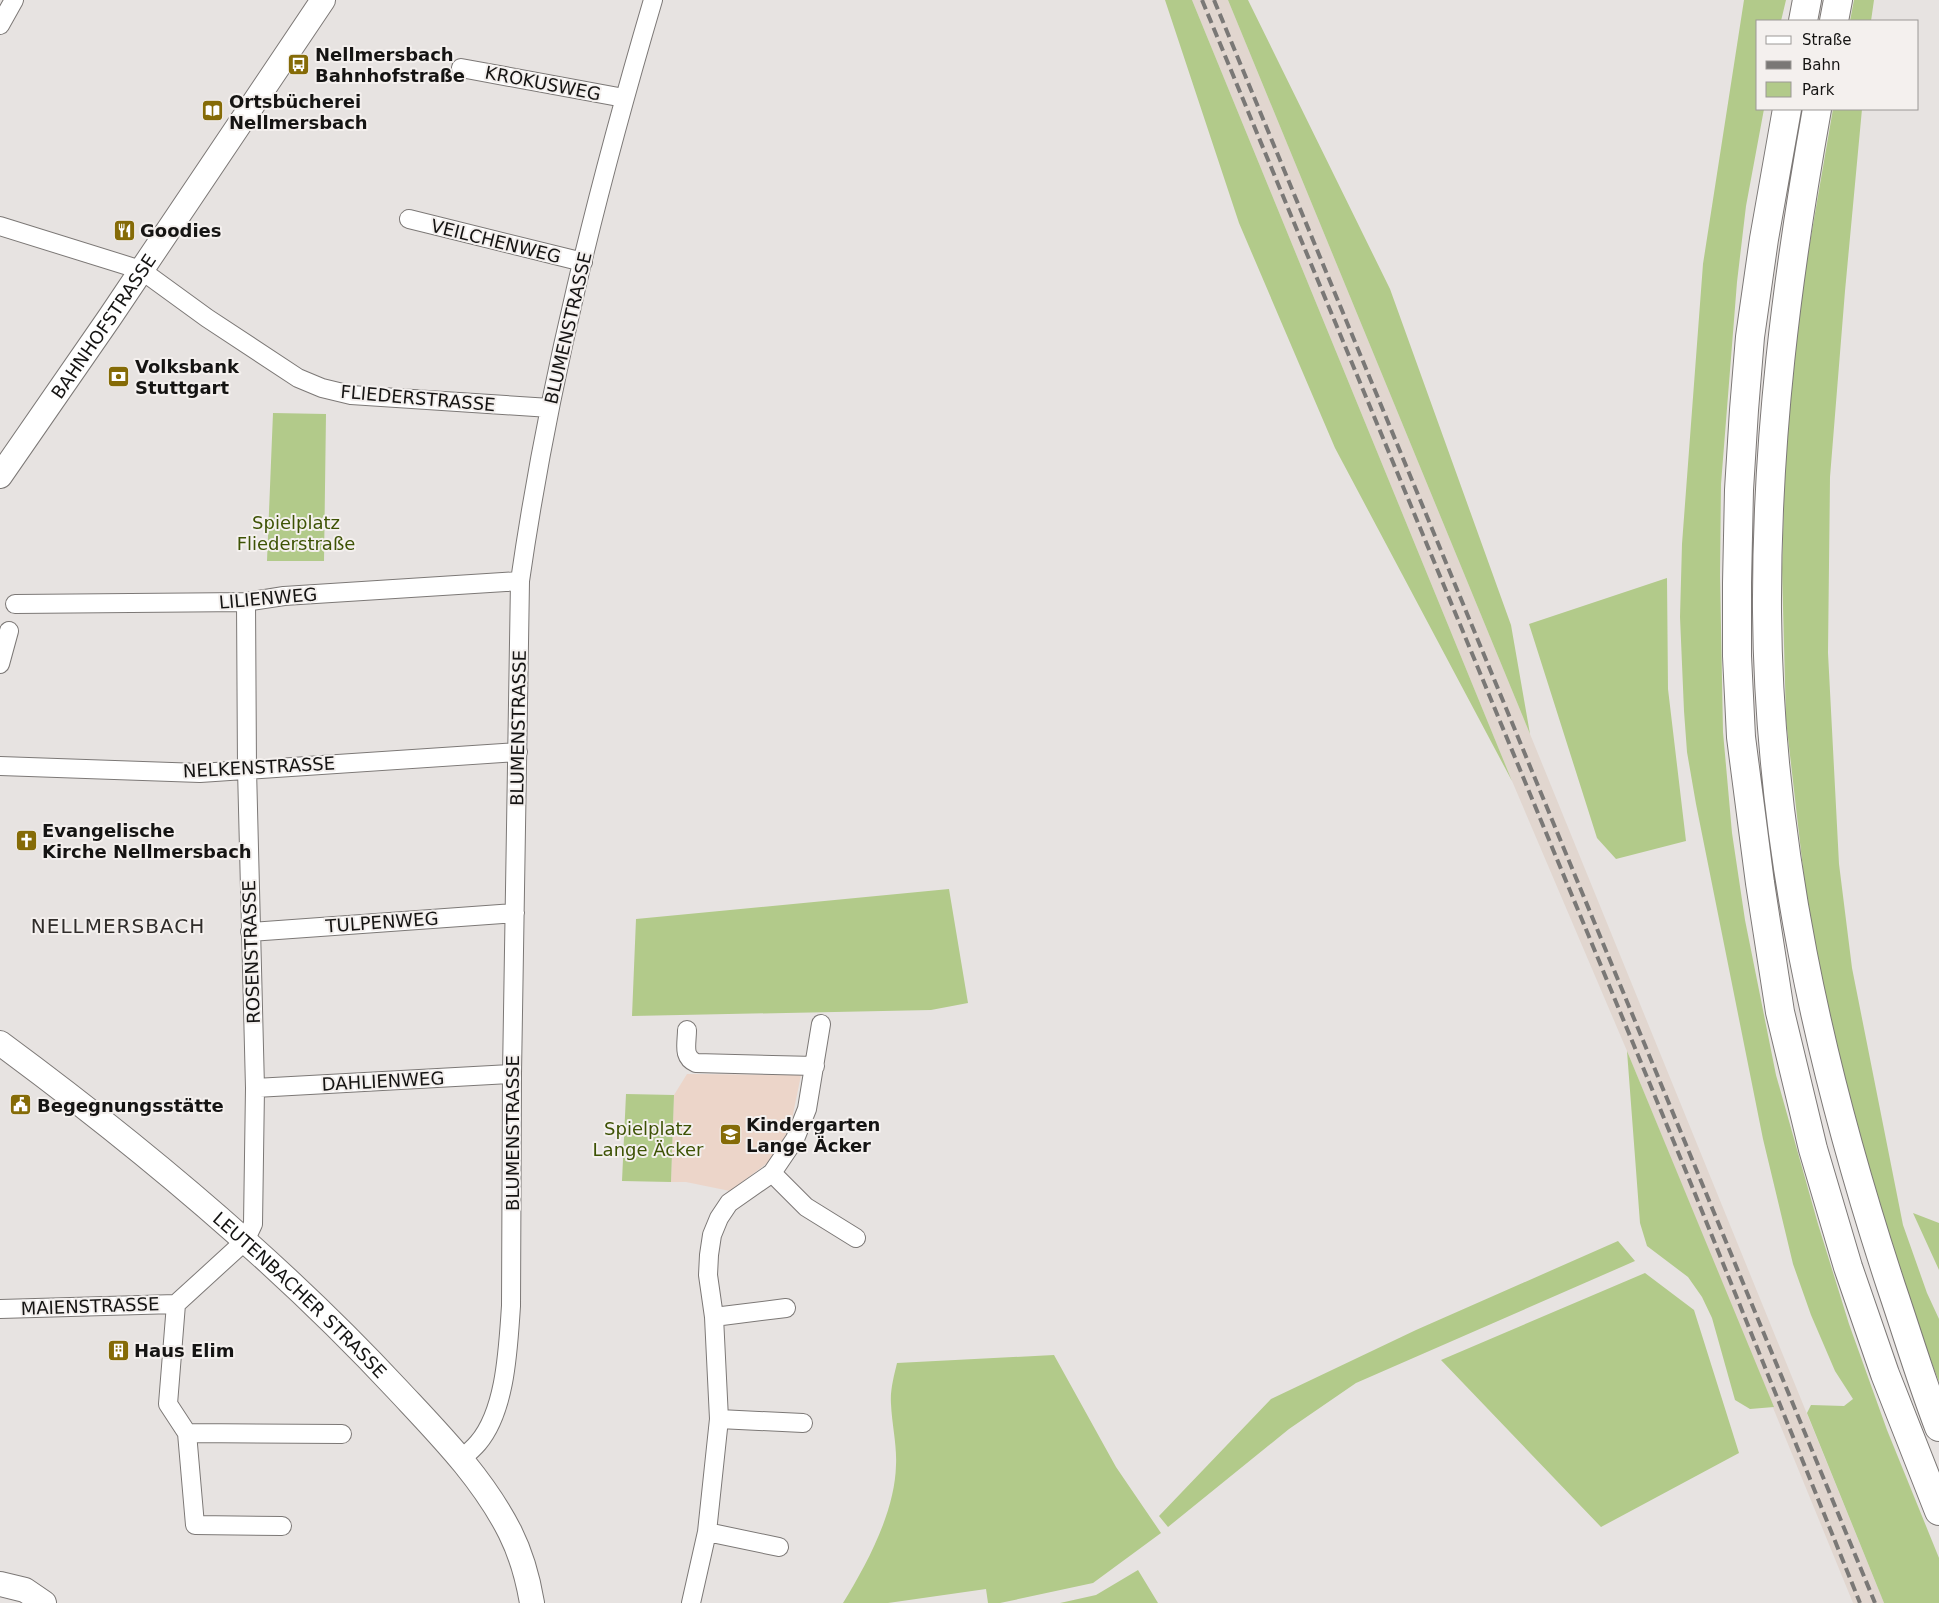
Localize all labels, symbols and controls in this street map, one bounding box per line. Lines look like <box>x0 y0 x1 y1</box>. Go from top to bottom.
legend <box>1756 20 1919 110</box>
text: Straße <box>1802 31 1851 49</box>
place label: Nellmersbach Bahnhofstraße <box>315 44 465 86</box>
bus stop icon: Nellmersbach Bahnhofstraße <box>287 52 311 76</box>
text: Bahn <box>1802 56 1841 74</box>
street label: KROKUSWEG <box>483 61 603 105</box>
text: Park <box>1802 81 1835 99</box>
place label: Ortsbücherei Nellmersbach <box>229 91 368 133</box>
library icon: Ortsbücherei Nellmersbach <box>201 99 225 123</box>
street label: VEILCHENWEG <box>429 215 563 267</box>
restaurant icon: Goodies <box>112 218 136 242</box>
place label: Goodies <box>140 220 221 241</box>
street label: BAHNHOFSTRASSE <box>46 250 160 402</box>
street label: BLUMENSTRASSE <box>540 250 596 406</box>
place label: Volksbank Stuttgart <box>135 356 240 398</box>
bank icon: Volksbank Stuttgart <box>107 364 131 388</box>
street label: FLIEDERSTRASSE <box>340 381 496 415</box>
park label: Spielplatz Fliederstraße <box>237 512 355 554</box>
street label: LILIENWEG <box>218 583 318 613</box>
street label: BLUMENSTRASSE <box>506 650 530 806</box>
street label: NELKENSTRASSE <box>182 753 336 781</box>
place label: Evangelische Kirche Nellmersbach <box>42 820 252 862</box>
church icon: Evangelische Kirche Nellmersbach <box>14 828 38 852</box>
street label: ROSENSTRASSE <box>238 880 264 1024</box>
street label: TULPENWEG <box>324 908 439 936</box>
district label: NELLMERSBACH <box>31 914 205 938</box>
street label: BLUMENSTRASSE <box>502 1055 523 1211</box>
street label: DAHLIENWEG <box>321 1067 445 1095</box>
public building icon: Begegnungsstätte <box>9 1093 33 1117</box>
place label: Begegnungsstätte <box>37 1095 224 1116</box>
place label: Kindergarten Lange Äcker <box>746 1114 880 1156</box>
park label: Spielplatz Lange Äcker <box>593 1118 704 1160</box>
school or university icon: Kindergarten Lange Äcker <box>718 1122 742 1146</box>
street label: LEUTENBACHER STRASSE <box>209 1207 391 1382</box>
street label: MAIENSTRASSE <box>20 1293 160 1319</box>
building icon: Haus Elim <box>106 1338 130 1362</box>
place label: Haus Elim <box>134 1340 234 1361</box>

